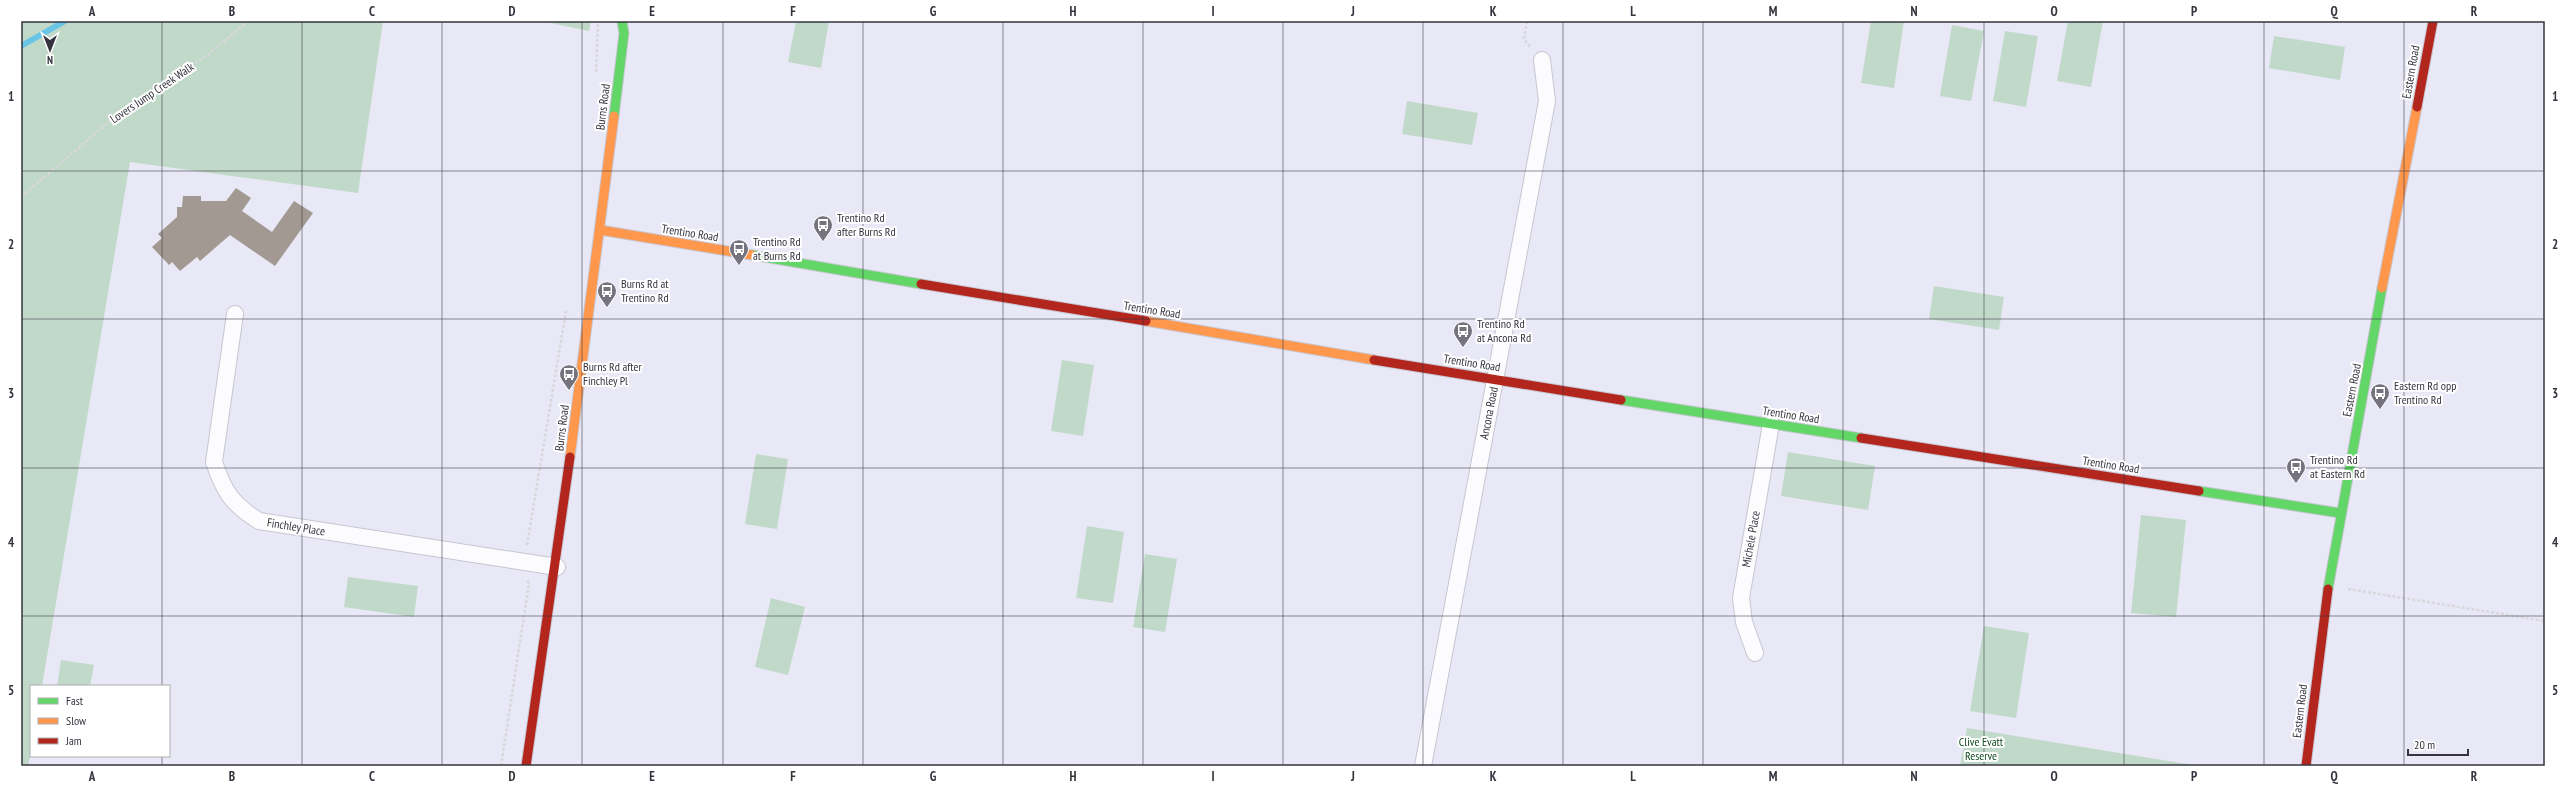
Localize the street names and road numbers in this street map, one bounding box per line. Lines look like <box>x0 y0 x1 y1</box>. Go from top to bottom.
street label: Eastern Road <box>2398 44 2423 100</box>
street label: Lovers Jump Creek Walk <box>107 59 197 126</box>
street label: Burns Road <box>592 83 613 131</box>
street label: Trentino Road <box>661 221 720 244</box>
street label: Trentino Road <box>1123 298 1182 321</box>
street label: Trentino Road <box>1443 351 1502 374</box>
street label: Eastern Road <box>2339 362 2364 418</box>
street label: Ancona Road <box>1476 385 1501 440</box>
street label: Trentino Road <box>1762 403 1821 426</box>
street label: Burns Road <box>551 404 572 452</box>
street label: Trentino Road <box>2082 453 2141 476</box>
street label: Michele Place <box>1738 509 1763 568</box>
street label: Finchley Place <box>266 515 326 539</box>
street label: Eastern Road <box>2289 683 2310 739</box>

